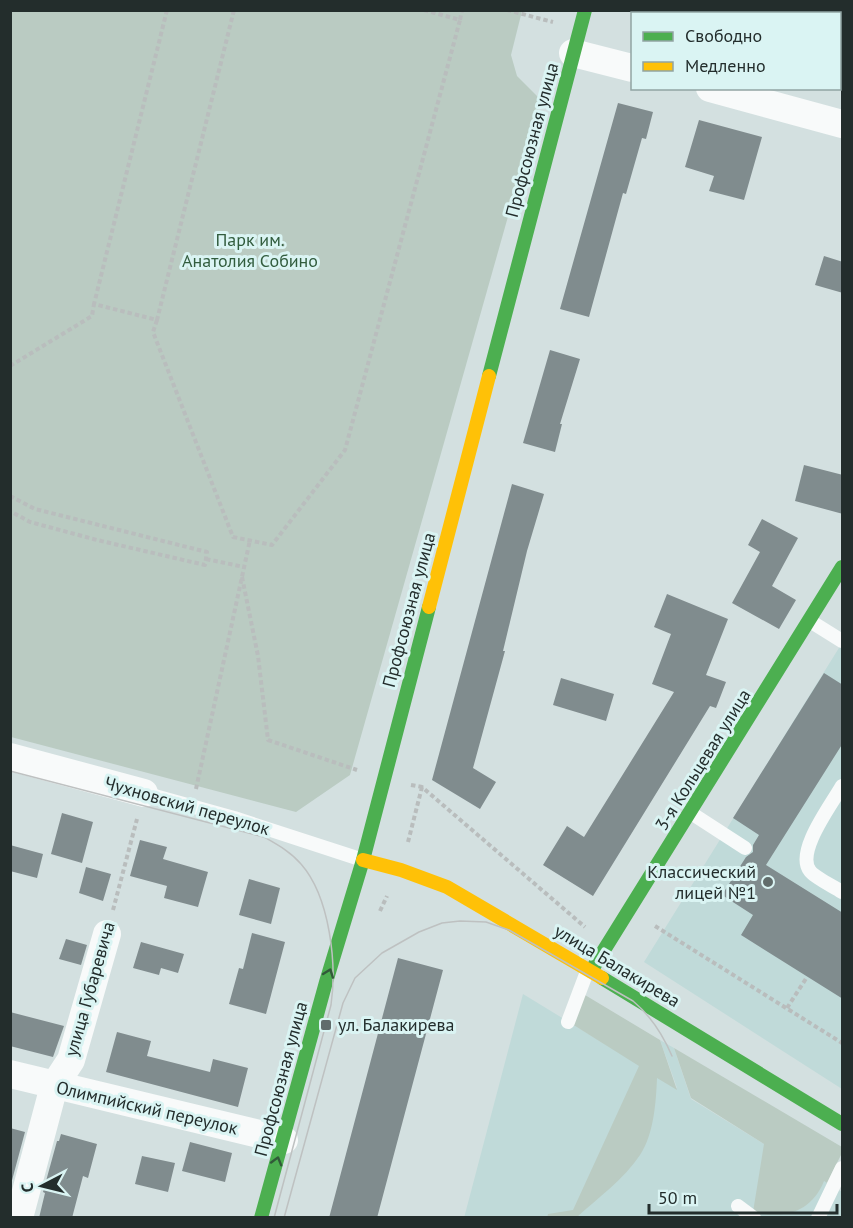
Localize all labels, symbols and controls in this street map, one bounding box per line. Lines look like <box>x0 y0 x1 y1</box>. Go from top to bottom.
legend <box>631 12 841 90</box>
text: Свободно <box>685 24 762 47</box>
text: Медленно <box>685 54 766 77</box>
street label: Профсоюзная улица <box>500 60 563 220</box>
park label: Парк им. Анатолия Собино <box>182 228 318 272</box>
street label: Профсоюзная улица <box>377 530 440 690</box>
street label: 3-я Кольцевая улица <box>650 685 755 835</box>
street label: Чухновский переулок <box>102 771 273 840</box>
place label: Классический лицей №1 <box>647 860 756 904</box>
marker: Классический лицей №1 <box>761 875 775 889</box>
street label: улица Губаревича <box>59 919 120 1059</box>
street label: улица Балакирева <box>550 919 684 1012</box>
one-way arrow <box>322 969 335 979</box>
street label: Профсоюзная улица <box>249 999 312 1159</box>
place label: ул. Балакирева <box>338 1013 454 1036</box>
marker: ул. Балакирева <box>319 1018 333 1032</box>
street label: Олимпийский переулок <box>54 1075 240 1140</box>
north arrow <box>12 1156 72 1216</box>
one-way arrow <box>270 1156 282 1167</box>
scale bar <box>649 1177 836 1215</box>
text: С <box>17 1182 38 1193</box>
text: 50 m <box>658 1186 697 1209</box>

